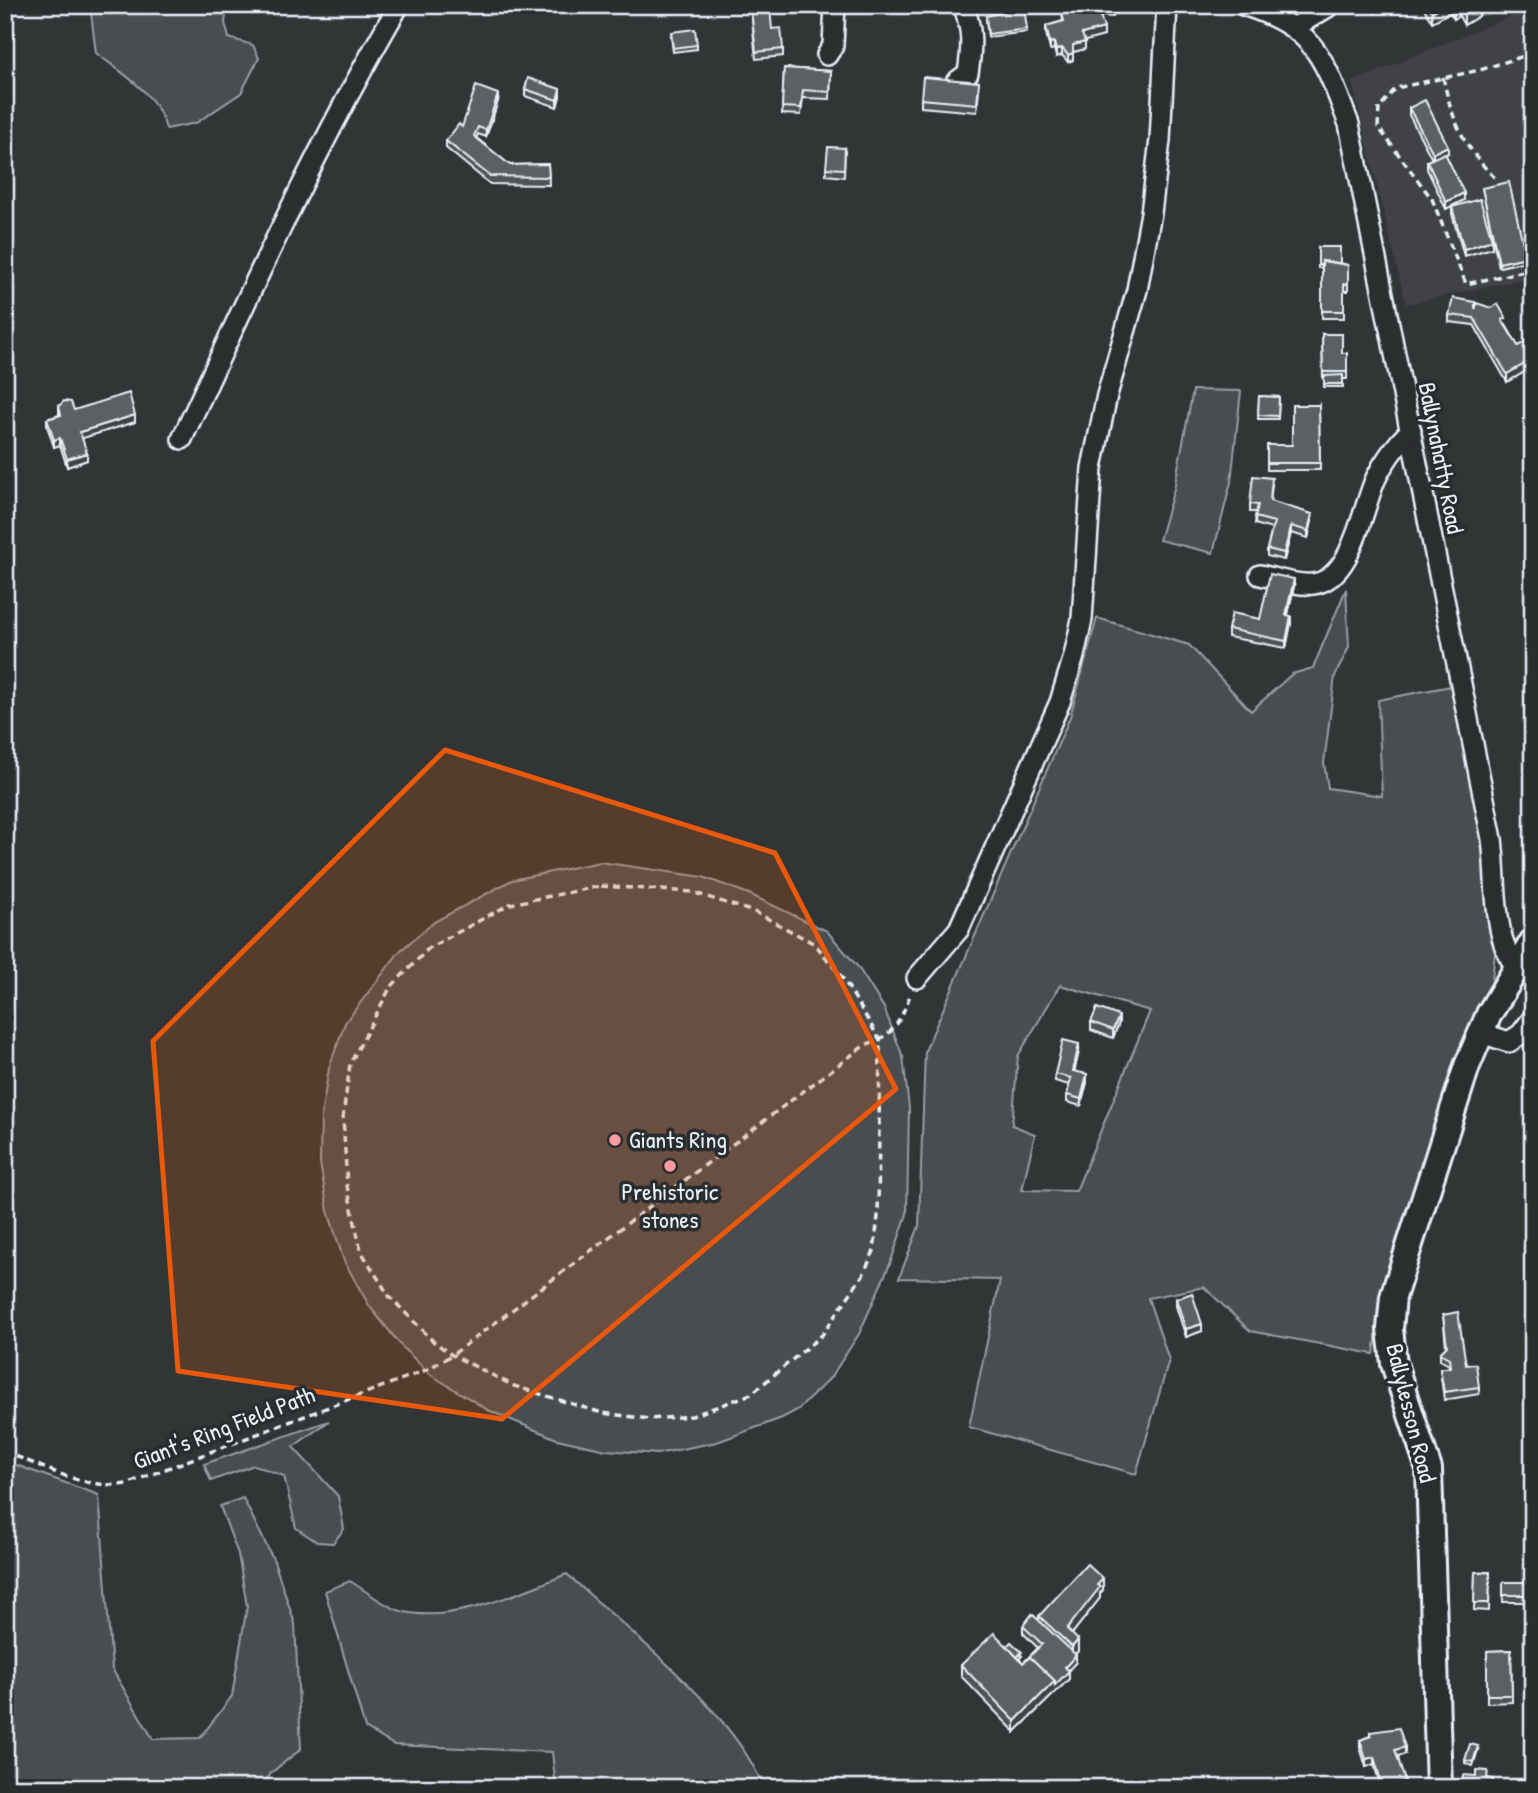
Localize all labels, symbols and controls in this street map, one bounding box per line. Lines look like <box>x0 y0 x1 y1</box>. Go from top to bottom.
street label: Ballynahatty Road <box>1412 379 1472 536</box>
place label: Giants Ring <box>629 1123 727 1155</box>
marker: Giants Ring <box>607 1132 623 1148</box>
marker: Prehistoric stones <box>662 1158 678 1174</box>
place label: Prehistoric stones <box>622 1175 719 1235</box>
street label: Ballylesson Road <box>1379 1340 1445 1485</box>
street label: Giant's Ring Field Path <box>128 1378 319 1476</box>

